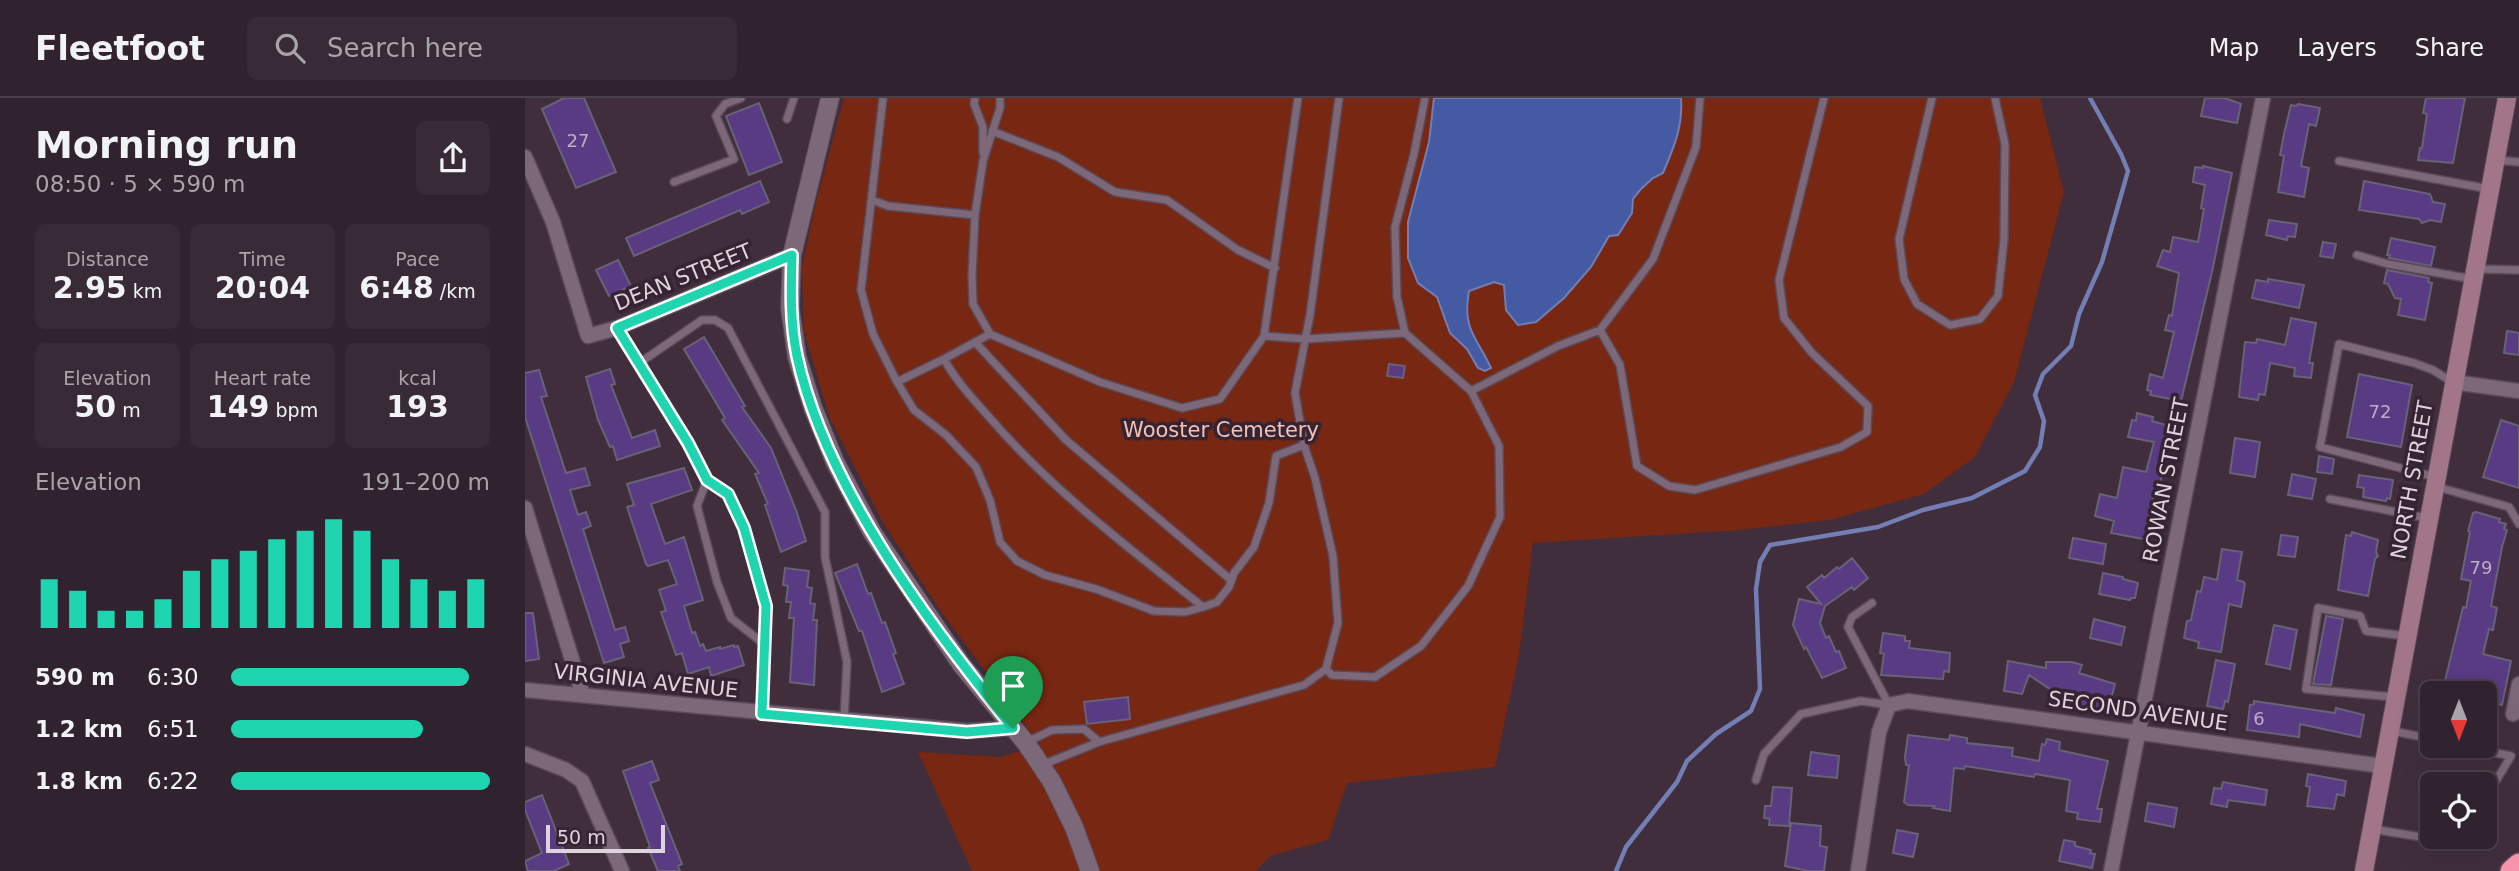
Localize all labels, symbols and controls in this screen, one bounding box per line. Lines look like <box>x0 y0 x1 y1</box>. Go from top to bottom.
search box <box>247 17 737 80</box>
text: Fleetfoot <box>35 29 205 68</box>
icon: search <box>271 29 309 67</box>
text: Search here <box>327 33 483 63</box>
text: Map <box>2209 34 2259 62</box>
text: Layers <box>2297 34 2377 62</box>
text: Share <box>2415 34 2484 62</box>
button: share <box>416 121 490 195</box>
text: Morning run <box>35 123 298 167</box>
house number: 27 <box>567 130 589 151</box>
text: 08:50 · 5 × 590 m <box>35 171 245 197</box>
street label: DEAN STREET <box>611 238 755 316</box>
text: Distance <box>66 248 149 270</box>
text: Time <box>239 248 286 270</box>
text: Pace <box>395 248 440 270</box>
text: 2.95 <box>53 270 127 305</box>
text: 20:04 <box>215 270 310 305</box>
text: 6:48 <box>359 270 434 305</box>
text: km <box>127 280 162 302</box>
text: /km <box>434 280 476 302</box>
text: Elevation <box>63 367 152 389</box>
text: Heart rate <box>214 367 311 389</box>
text: kcal <box>398 367 437 389</box>
text: 50 <box>74 389 116 424</box>
text: 149 <box>207 389 269 424</box>
text: 193 <box>386 389 449 424</box>
street label: ROWAN STREET <box>2138 395 2194 565</box>
text: m <box>116 399 141 421</box>
text: bpm <box>269 399 318 421</box>
street label: NORTH STREET <box>2386 399 2438 561</box>
house number: 72 <box>2369 401 2391 422</box>
park label: Wooster Cemetery <box>1123 418 1319 442</box>
text: Elevation <box>35 469 142 495</box>
text: 191–200 m <box>361 469 490 495</box>
house number: 79 <box>2470 557 2492 578</box>
pin <box>983 656 1043 728</box>
street label: VIRGINIA AVENUE <box>552 659 740 703</box>
text: 590 m <box>35 664 115 690</box>
text: 6:30 <box>147 664 199 690</box>
icon: arrive <box>994 667 1032 705</box>
north arrow <box>2420 681 2497 758</box>
map controls <box>2420 681 2497 849</box>
street label: SECOND AVENUE <box>2047 686 2229 736</box>
house number: 6 <box>2253 708 2265 729</box>
text: 1.2 km <box>35 716 123 742</box>
text: 6:51 <box>147 716 199 742</box>
text: 1.8 km <box>35 768 123 794</box>
text: 6:22 <box>147 768 199 794</box>
button: locate <box>2420 772 2497 849</box>
scale bar <box>546 822 665 854</box>
text: 50 m <box>557 826 606 848</box>

